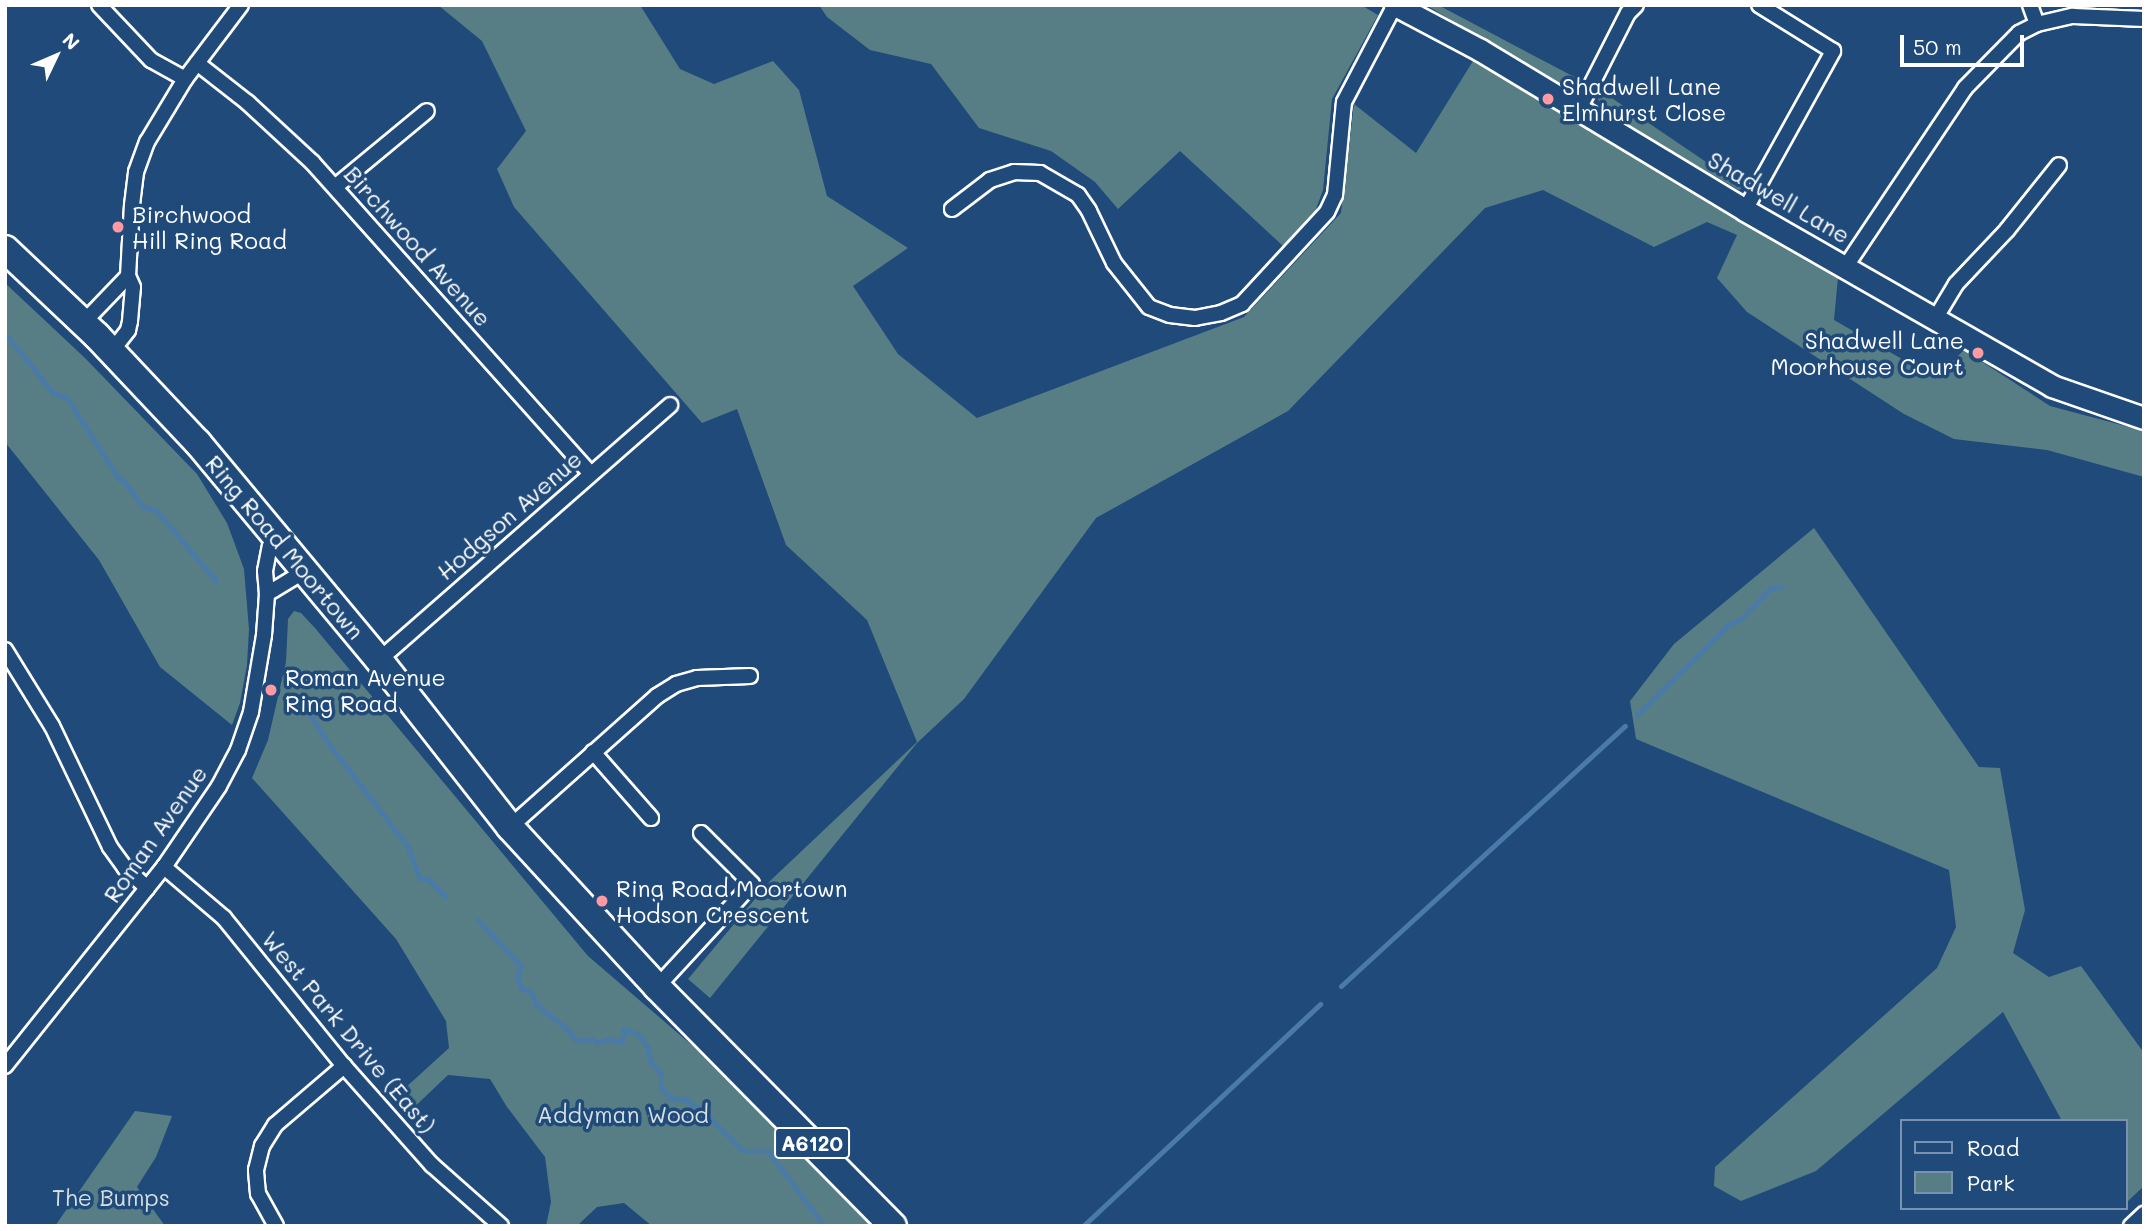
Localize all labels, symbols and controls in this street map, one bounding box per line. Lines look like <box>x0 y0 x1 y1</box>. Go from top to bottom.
north arrow <box>21 21 91 91</box>
scale bar <box>1904 21 2028 65</box>
text: N <box>57 27 85 55</box>
text: 50 m <box>1913 33 1962 60</box>
place label: Shadwell Lane Elmhurst Close <box>1562 72 1726 126</box>
marker: Shadwell Lane Elmhurst Close <box>1540 91 1556 107</box>
street label: Shadwell Lane <box>1703 145 1855 249</box>
street label: Birchwood Avenue <box>339 160 497 332</box>
place label: Birchwood Hill Ring Road <box>132 200 287 254</box>
marker: Birchwood Hill Ring Road <box>110 219 126 235</box>
place label: Shadwell Lane Moorhouse Court <box>1771 326 1964 380</box>
marker: Shadwell Lane Moorhouse Court <box>1970 345 1986 361</box>
street label: Hodgson Avenue <box>431 445 587 585</box>
street label: Ring Road Moortown <box>200 450 370 644</box>
place label: Roman Avenue Ring Road <box>285 663 446 717</box>
marker: Roman Avenue Ring Road <box>263 682 279 698</box>
street label: Roman Avenue <box>98 760 212 908</box>
place label: Ring Road Moortown Hodson Crescent <box>616 874 847 928</box>
marker: Ring Road Moortown Hodson Crescent <box>594 893 610 909</box>
street label: West Park Drive (East) <box>256 925 442 1139</box>
park label: Addyman Wood <box>537 1100 709 1128</box>
legend <box>1900 1119 2128 1210</box>
road number: A6120 <box>774 1126 850 1160</box>
text: Road <box>1967 1134 2019 1161</box>
text: Park <box>1967 1169 2015 1196</box>
park label: The Bumps <box>52 1183 170 1211</box>

